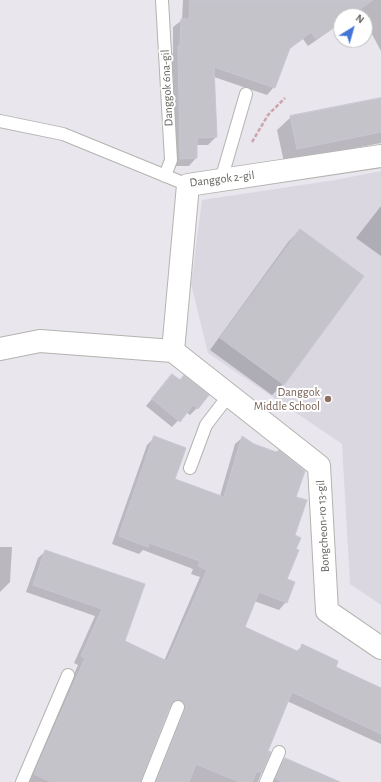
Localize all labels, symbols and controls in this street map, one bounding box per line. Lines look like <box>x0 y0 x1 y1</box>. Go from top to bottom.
north arrow <box>333 8 373 48</box>
text: N <box>354 12 366 26</box>
street label: Danggok 6na-gil <box>158 49 176 127</box>
street label: Danggok 2-gil <box>189 168 255 190</box>
place label: Danggok Middle School <box>254 385 320 413</box>
marker: Danggok Middle School <box>323 394 333 404</box>
street label: Bongcheon-ro 13-gil <box>313 479 333 573</box>

